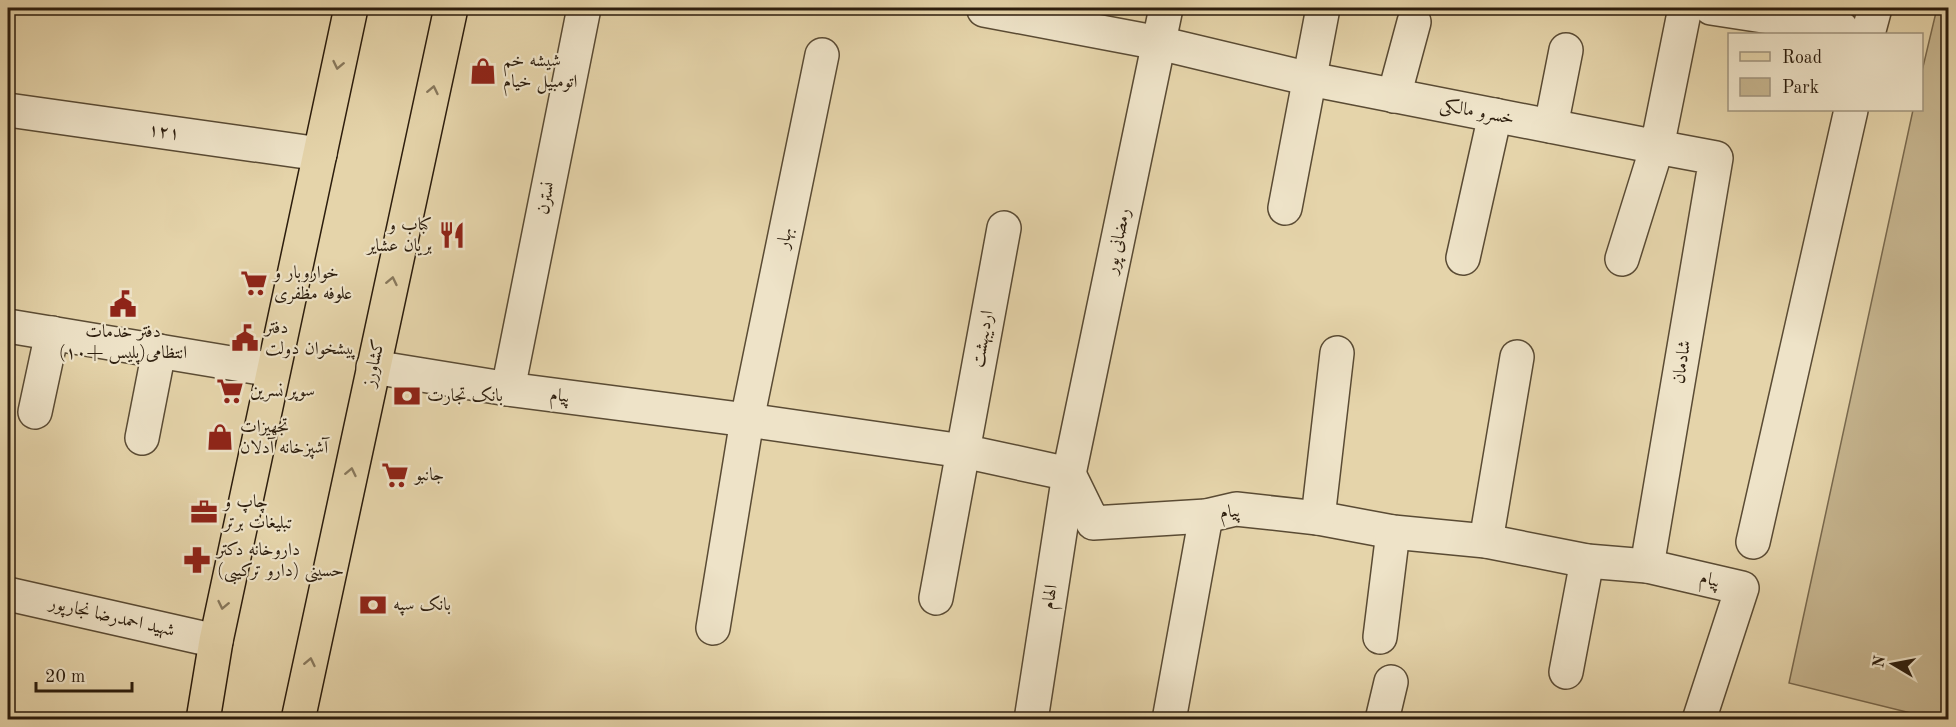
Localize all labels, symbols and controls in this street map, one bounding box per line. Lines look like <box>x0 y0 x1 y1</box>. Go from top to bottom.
legend <box>1728 33 1923 111</box>
text: Road <box>1782 49 1822 67</box>
place label: شیشه خم اتومبیل خیام <box>503 52 577 97</box>
shop icon: شیشه خم اتومبیل خیام <box>468 56 498 86</box>
one-way arrow <box>333 59 346 69</box>
text: Park <box>1782 79 1819 97</box>
one-way arrow <box>426 86 439 96</box>
street label: خسرو مالکی <box>1438 95 1516 131</box>
street label: ۱۲۱ <box>147 121 181 143</box>
street label: نسترن <box>534 180 558 216</box>
street label: رمضانی پور <box>1102 207 1137 278</box>
place label: کباب و بریان عشایر <box>365 216 432 256</box>
restaurant icon: کباب و بریان عشایر <box>437 220 467 250</box>
street label: بهار <box>774 226 798 252</box>
place label: خواروبار و علوفه مظفری <box>272 264 352 305</box>
supermarket icon: خواروبار و علوفه مظفری <box>239 268 269 298</box>
one-way arrow <box>384 276 397 286</box>
public building icon: دفتر خدمات انتظامی(پلیس +۱۰) <box>108 289 138 319</box>
street label: اردیبهشت <box>969 309 999 369</box>
place label: دفتر پیشخوان دولت <box>263 319 356 360</box>
place label: دفتر خدمات انتظامی(پلیس +۱۰) <box>59 323 187 365</box>
public building icon: دفتر پیشخوان دولت <box>230 323 260 353</box>
street label: کشاورز <box>360 338 389 390</box>
street label: شادمان <box>1670 339 1694 385</box>
supermarket icon: سوپر نسرین <box>215 376 245 406</box>
bank icon: بانک تجارت <box>392 381 422 411</box>
place label: سوپر نسرین <box>250 382 315 402</box>
place label: بانک تجارت <box>427 386 503 406</box>
street label: پیام <box>548 386 571 412</box>
place label: تجهیزات آشپزخانه آدلان <box>240 418 330 459</box>
shop icon: تجهیزات آشپزخانه آدلان <box>205 422 235 452</box>
supermarket icon: جانبو <box>380 460 410 490</box>
place label: جانبو <box>413 466 444 485</box>
one-way arrow <box>343 467 356 477</box>
place label: چاپ و تبلیغات برتر <box>222 493 293 532</box>
office icon: چاپ و تبلیغات برتر <box>189 497 219 527</box>
street label: پیام <box>1219 502 1242 528</box>
place label: داروخانه دکتر حسینی (دارو ترکیبی) <box>215 541 344 585</box>
pharmacy icon: داروخانه دکتر حسینی (دارو ترکیبی) <box>182 545 212 575</box>
street label: پیام <box>1696 569 1722 597</box>
street label: الهام <box>1039 583 1067 611</box>
bank icon: بانک سپه <box>358 590 388 620</box>
street label: شهید احمدرضا نجارپور <box>45 593 176 643</box>
place label: بانک سپه <box>393 595 451 616</box>
one-way arrow <box>218 599 231 609</box>
north arrow <box>1863 634 1923 694</box>
text: N <box>1871 654 1889 669</box>
scale bar <box>36 655 132 693</box>
one-way arrow <box>303 658 316 668</box>
text: 20 m <box>45 668 85 686</box>

